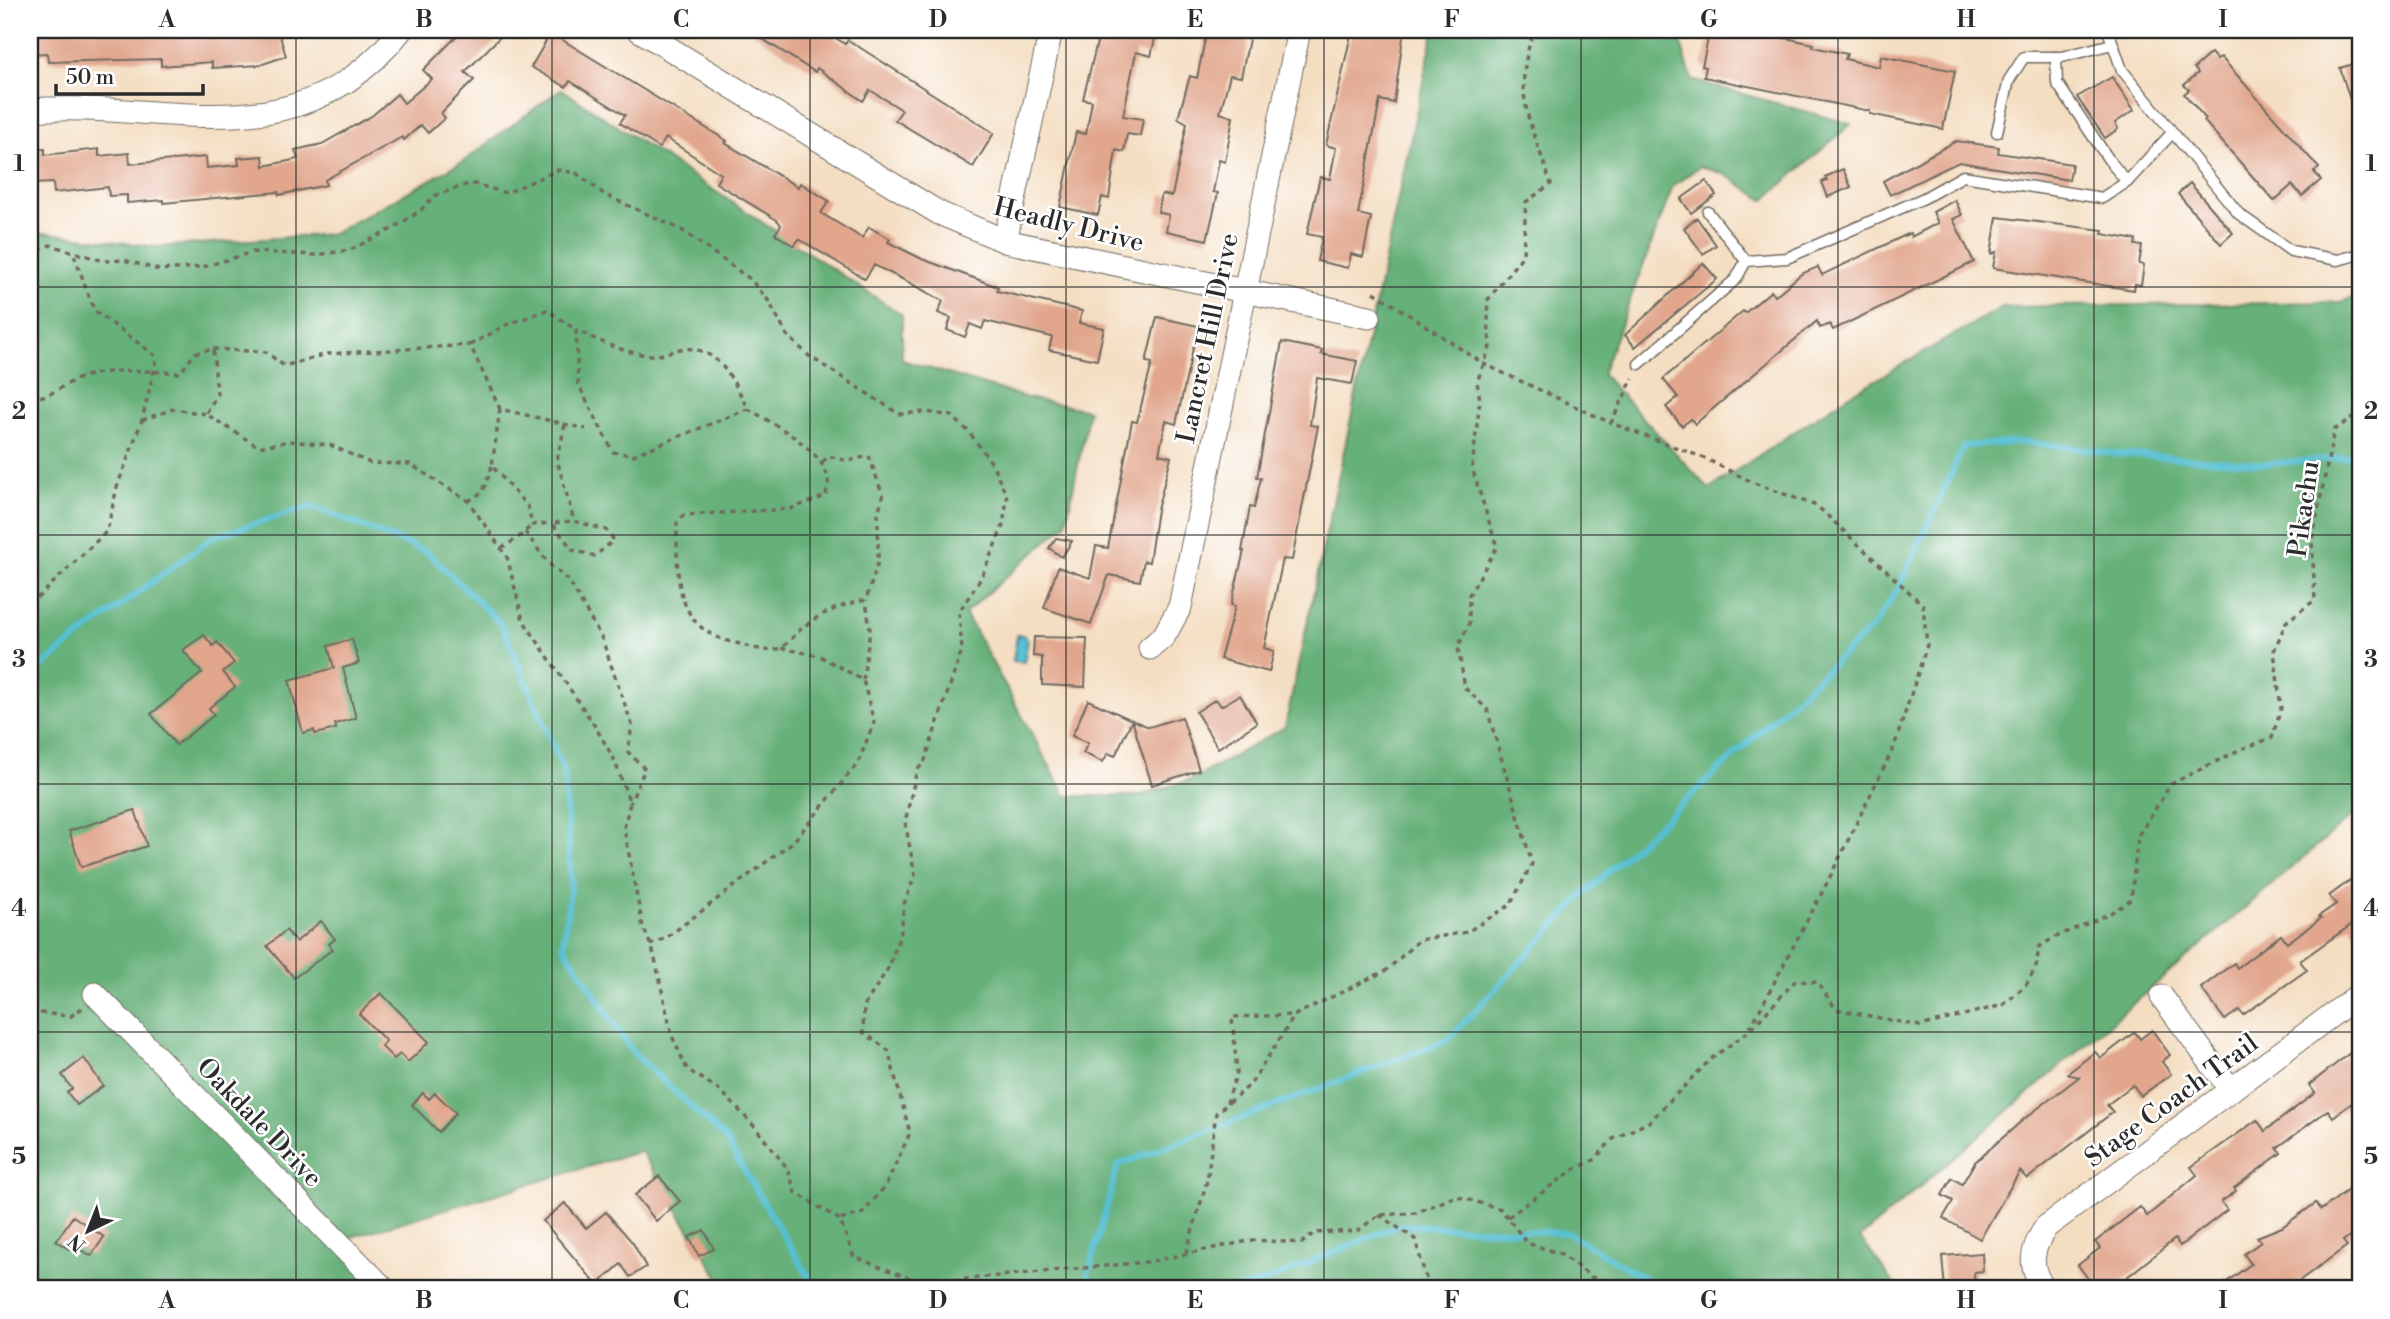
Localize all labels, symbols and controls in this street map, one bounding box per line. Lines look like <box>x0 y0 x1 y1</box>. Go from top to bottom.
text: A <box>158 6 176 34</box>
text: B <box>415 6 433 34</box>
text: C <box>673 6 689 34</box>
text: D <box>929 6 947 34</box>
text: E <box>1187 6 1203 34</box>
text: F <box>1444 6 1460 34</box>
text: G <box>1700 6 1718 34</box>
text: H <box>1957 6 1976 34</box>
text: I <box>2219 6 2228 34</box>
scale bar <box>56 52 203 96</box>
text: 50 m <box>66 65 114 91</box>
text: 1 <box>13 150 25 178</box>
text: 1 <box>2365 150 2377 178</box>
street label: Headly Drive <box>990 191 1147 259</box>
street label: Lancret Hill Drive <box>1170 230 1246 446</box>
text: 2 <box>12 398 26 426</box>
text: 2 <box>2364 398 2378 426</box>
street label: Pikachu <box>2281 459 2327 559</box>
text: 3 <box>12 646 26 674</box>
text: 3 <box>2364 646 2378 674</box>
text: 4 <box>11 895 27 923</box>
text: 4 <box>2363 895 2379 923</box>
street label: Stage Coach Trail <box>2079 1027 2265 1174</box>
street label: Oakdale Drive <box>190 1051 329 1194</box>
text: 5 <box>12 1143 26 1171</box>
text: 5 <box>2364 1143 2378 1171</box>
north arrow <box>52 1196 122 1266</box>
text: N <box>63 1229 91 1257</box>
text: A <box>158 1287 176 1315</box>
text: B <box>415 1287 433 1315</box>
text: C <box>673 1287 689 1315</box>
text: D <box>929 1287 947 1315</box>
text: E <box>1187 1287 1203 1315</box>
text: F <box>1444 1287 1460 1315</box>
text: G <box>1700 1287 1718 1315</box>
text: H <box>1957 1287 1976 1315</box>
text: I <box>2219 1287 2228 1315</box>

